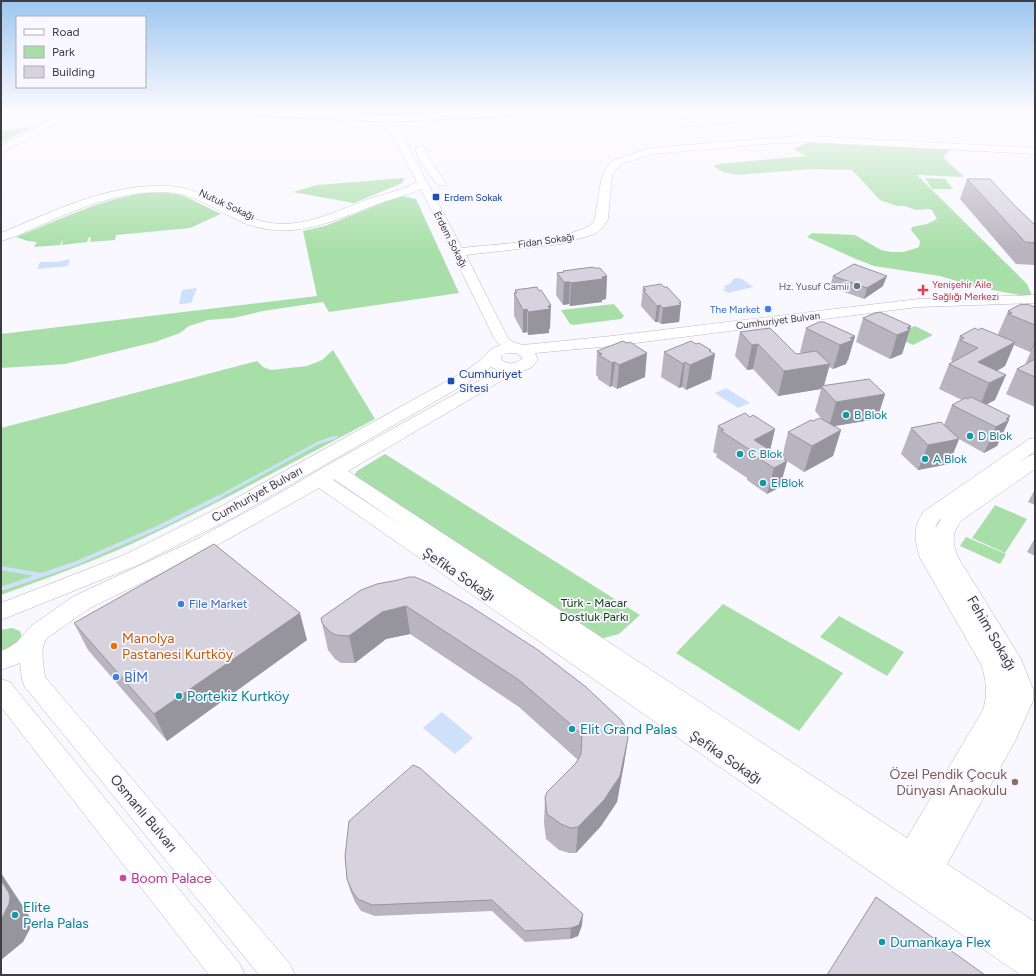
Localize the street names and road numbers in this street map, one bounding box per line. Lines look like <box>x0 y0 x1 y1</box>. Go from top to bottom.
street label: Nutuk Sokağı <box>197 186 257 223</box>
street label: Erdem Sokağı <box>431 209 470 270</box>
street label: Fidan Sokağı <box>517 230 575 251</box>
street label: Cumhuriyet Bulvarı <box>735 309 821 332</box>
street label: Cumhuriyet Bulvarı <box>209 463 305 525</box>
street label: Şefika Sokağı <box>419 544 498 605</box>
street label: Fehim Sokağı <box>963 593 1020 674</box>
street label: Şefika Sokağı <box>686 727 765 788</box>
street label: Osmanlı Bulvarı <box>106 771 181 855</box>

